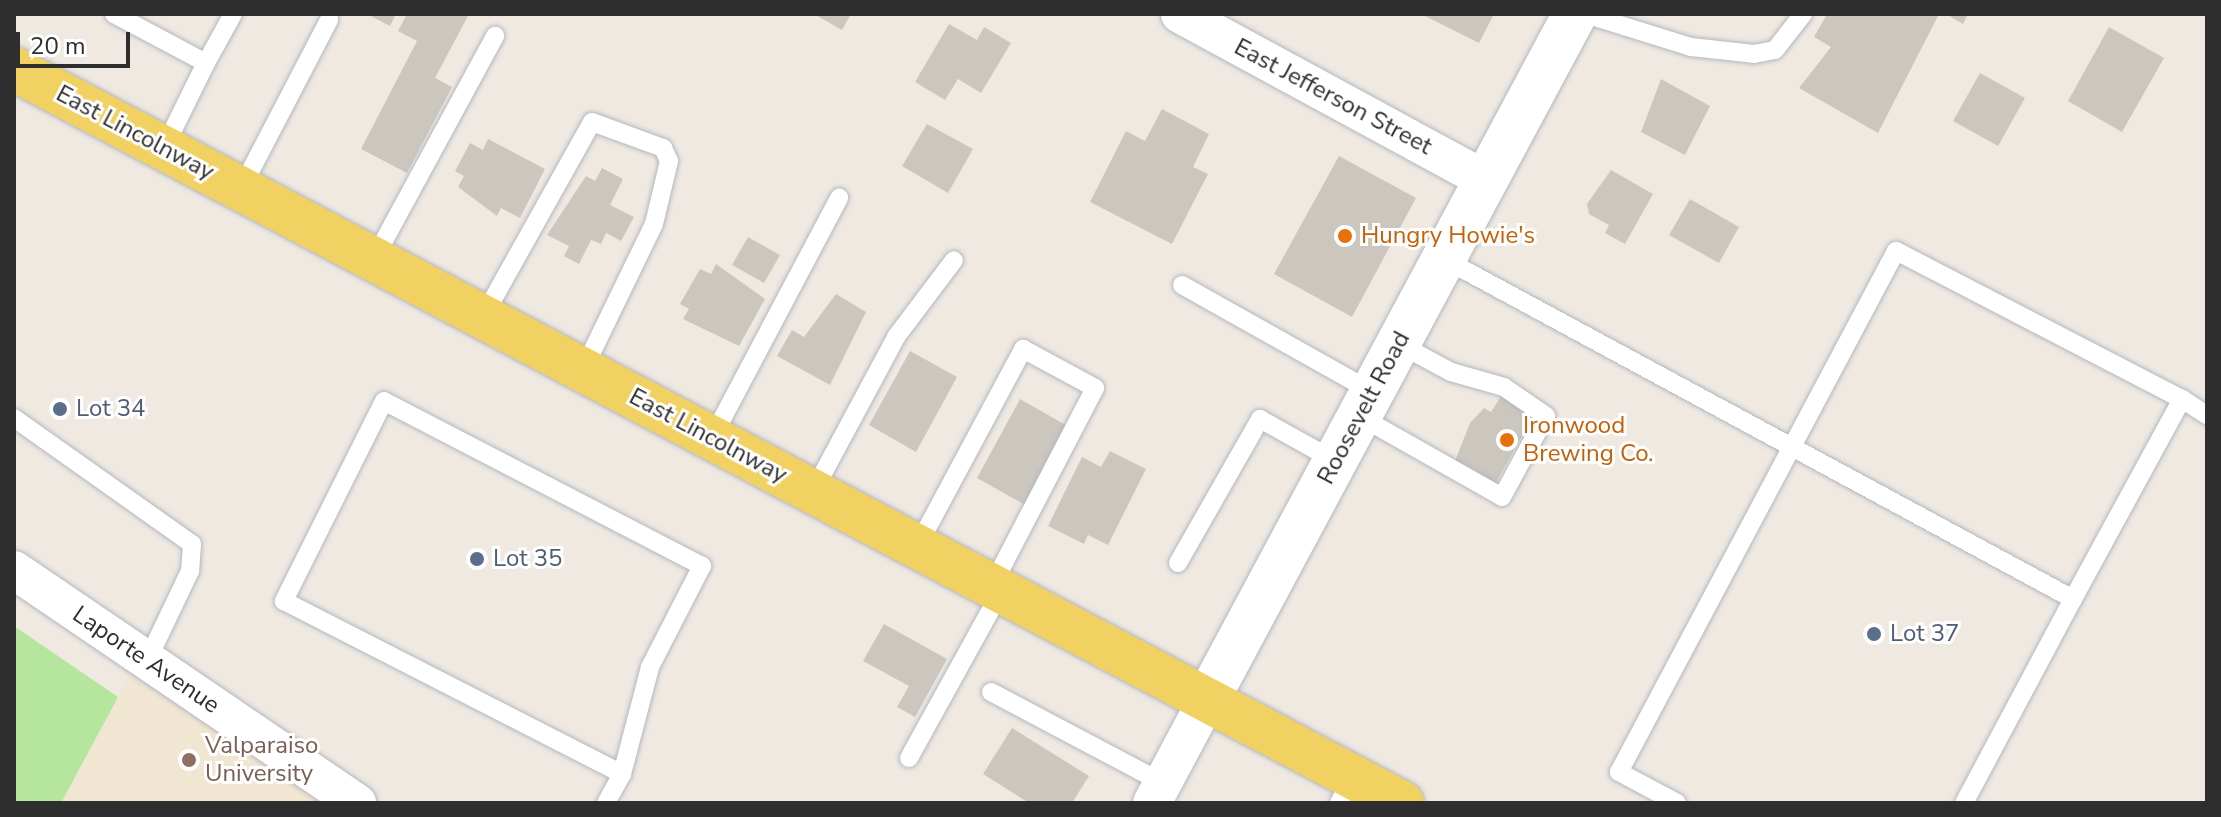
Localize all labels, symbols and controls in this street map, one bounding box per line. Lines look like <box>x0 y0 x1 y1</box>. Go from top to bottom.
scale bar <box>20 16 134 66</box>
text: 20 m <box>30 30 86 62</box>
street label: East Jefferson Street <box>1229 33 1437 161</box>
street label: East Lincolnway <box>51 79 219 187</box>
place label: Hungry Howie's <box>1361 222 1535 250</box>
marker: Hungry Howie's <box>1336 227 1354 245</box>
street label: Roosevelt Road <box>1312 327 1416 489</box>
street label: East Lincolnway <box>624 382 792 490</box>
place label: Lot 34 <box>76 395 146 423</box>
marker: Lot 34 <box>51 400 69 418</box>
place label: Ironwood Brewing Co. <box>1523 412 1653 468</box>
marker: Ironwood Brewing Co. <box>1498 431 1516 449</box>
place label: Lot 35 <box>493 545 563 573</box>
marker: Lot 35 <box>468 550 486 568</box>
street label: Laporte Avenue <box>67 600 225 720</box>
place label: Lot 37 <box>1890 620 1960 648</box>
marker: Lot 37 <box>1865 625 1883 643</box>
place label: Valparaiso University <box>205 732 318 788</box>
marker: Valparaiso University <box>180 751 198 769</box>

